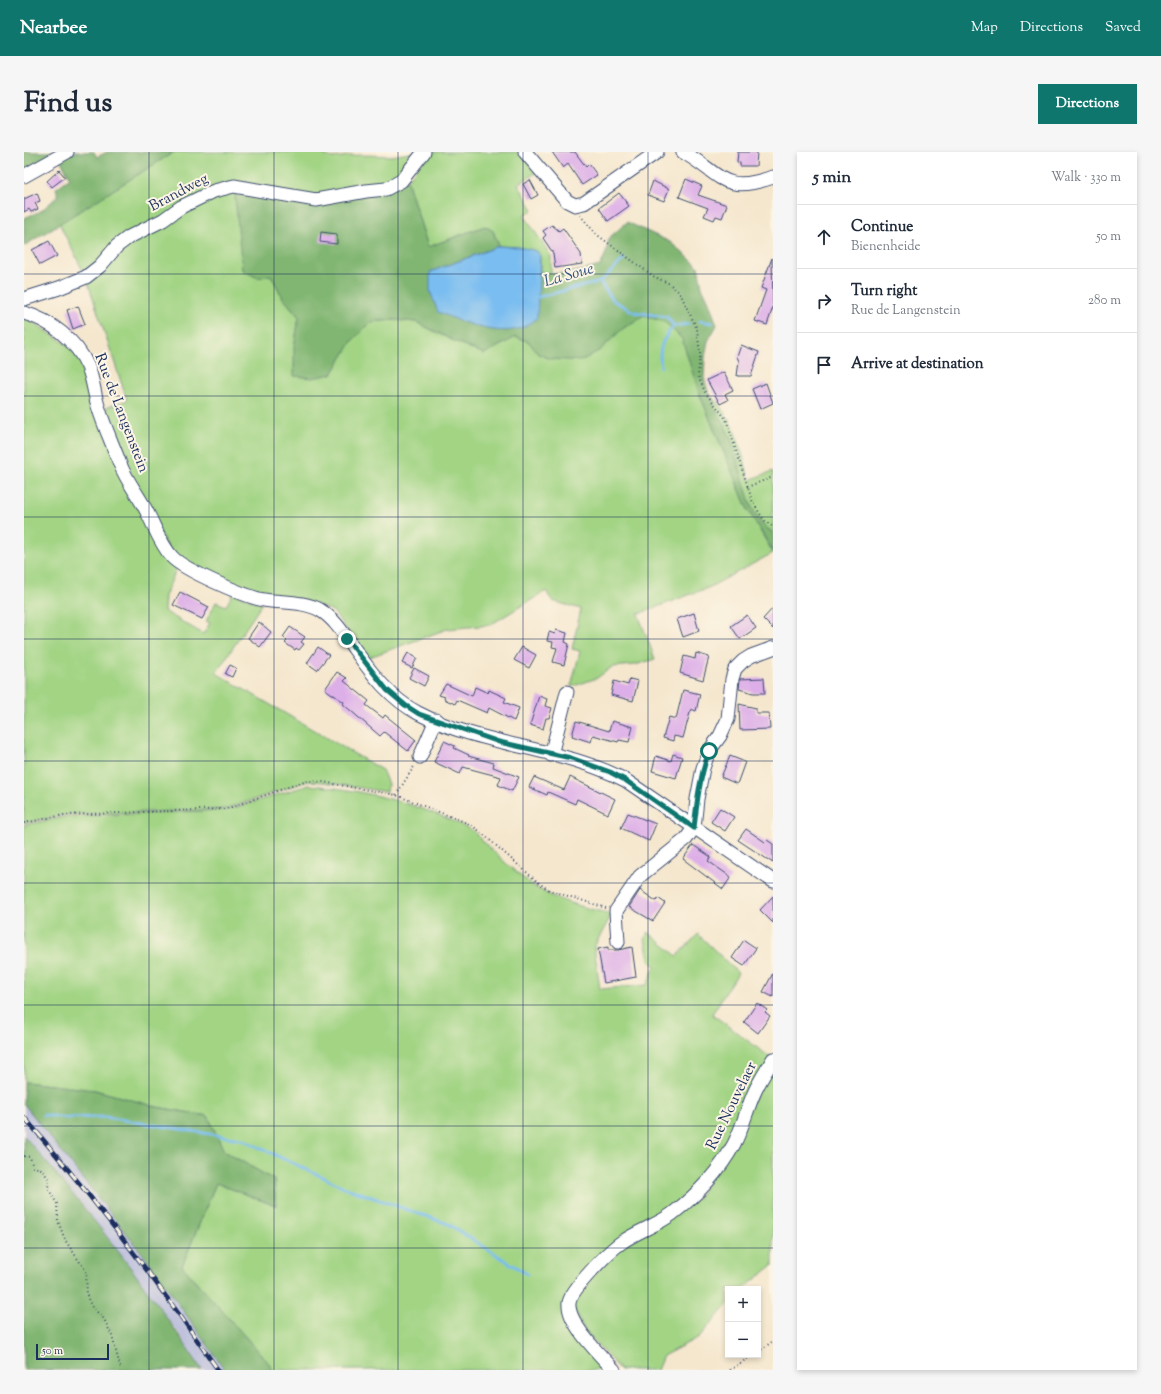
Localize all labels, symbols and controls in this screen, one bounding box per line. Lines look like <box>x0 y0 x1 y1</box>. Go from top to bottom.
text: Nearbee <box>20 15 87 42</box>
text: Map <box>971 18 998 38</box>
text: Directions <box>1020 18 1083 38</box>
text: Saved <box>1105 18 1141 38</box>
text: Find us <box>24 84 112 124</box>
button: Directions <box>1038 84 1137 124</box>
text: 5 min <box>813 166 851 190</box>
street label: Brandweg <box>146 169 212 217</box>
text: Walk · 330 m <box>1051 169 1121 187</box>
text: Continue <box>851 217 913 238</box>
icon: ahead <box>813 226 835 248</box>
text: 50 m <box>1096 228 1121 246</box>
text: Bienenheide <box>851 238 921 256</box>
water label: La Soue <box>541 258 597 294</box>
text: Turn right <box>851 281 917 302</box>
icon: right <box>813 290 835 312</box>
text: 280 m <box>1088 292 1121 310</box>
text: Rue de Langenstein <box>851 302 961 320</box>
street label: Rue de Langenstein <box>89 350 154 476</box>
icon: arrive <box>813 354 835 376</box>
text: Arrive at destination <box>851 354 984 375</box>
route end <box>338 630 356 648</box>
route start <box>700 742 718 760</box>
street label: Rue Nouvelaer <box>702 1058 763 1154</box>
map controls <box>725 1286 761 1358</box>
button: + <box>725 1286 761 1322</box>
button: − <box>725 1322 761 1358</box>
scale bar <box>36 1342 109 1361</box>
text: 50 m <box>42 1343 63 1359</box>

